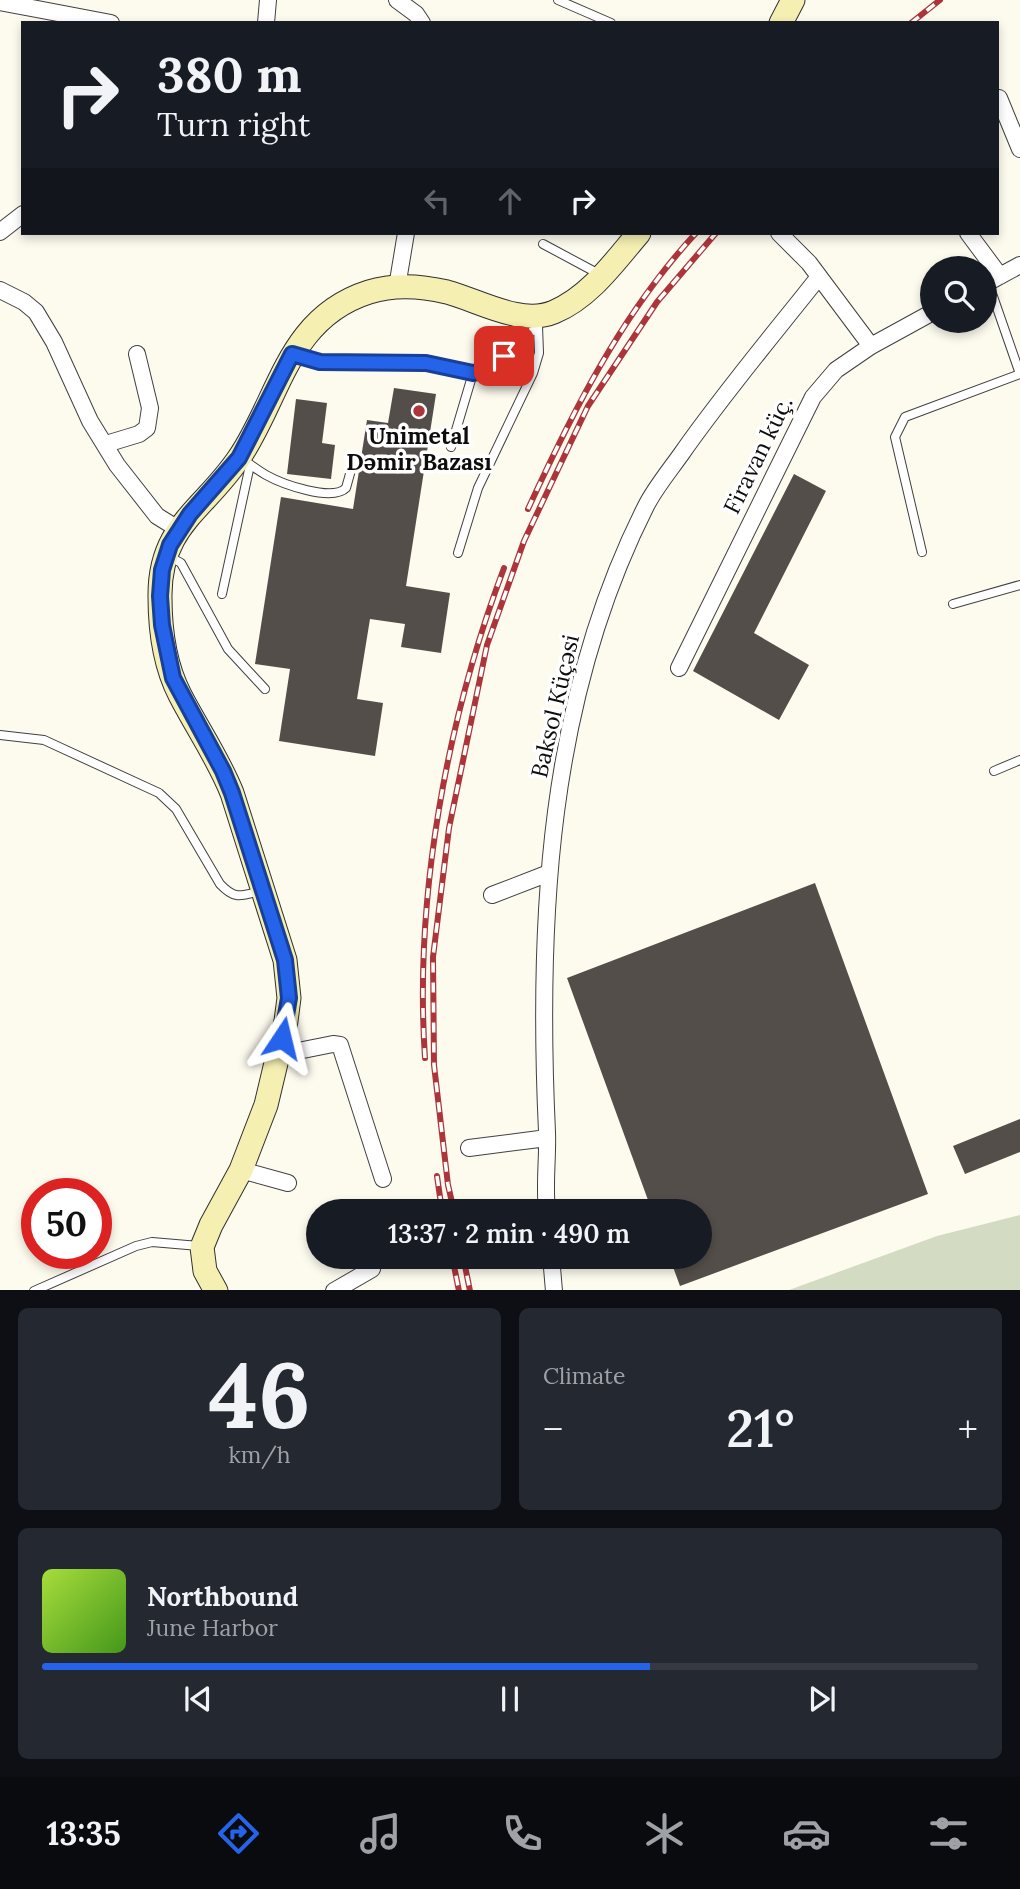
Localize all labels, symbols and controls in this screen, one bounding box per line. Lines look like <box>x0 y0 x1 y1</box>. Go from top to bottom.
text: 380 m <box>157 43 302 105</box>
icon: right <box>42 49 133 140</box>
text: Turn right <box>157 104 310 145</box>
icon: left <box>418 182 456 220</box>
icon: ahead <box>491 182 529 220</box>
icon: right <box>564 182 602 220</box>
map controls <box>920 256 997 333</box>
button: search <box>920 256 997 333</box>
pin <box>474 326 534 386</box>
icon: arrive <box>485 337 523 375</box>
street label: Firavan küç. <box>717 391 799 518</box>
marker: Unimetal Dəmir Bazası <box>411 403 427 419</box>
place label: Unimetal Dəmir Bazası <box>346 421 492 476</box>
street label: Baksol Küçəsi <box>524 632 585 780</box>
position arrow <box>245 1001 319 1075</box>
speed limit sign: 50 <box>21 1178 112 1269</box>
text: 13:37 · 2 min · 490 m <box>388 1217 630 1250</box>
text: 46 <box>208 1336 311 1453</box>
text: Climate <box>543 1361 625 1390</box>
text: 21° <box>726 1395 795 1461</box>
text: − <box>543 1405 563 1453</box>
text: + <box>958 1405 978 1453</box>
text: km/h <box>228 1440 291 1469</box>
text: Northbound <box>147 1580 298 1613</box>
text: June Harbor <box>147 1613 278 1642</box>
icon: previous <box>179 1680 217 1718</box>
icon: pause <box>491 1680 529 1718</box>
icon: next <box>803 1680 841 1718</box>
icon: directions <box>214 1809 263 1858</box>
icon: music <box>356 1809 405 1858</box>
icon: phone <box>498 1809 547 1858</box>
icon: climate <box>640 1809 689 1858</box>
icon: car <box>782 1809 831 1858</box>
icon: filters <box>924 1809 973 1858</box>
text: 13:35 <box>47 1813 121 1854</box>

